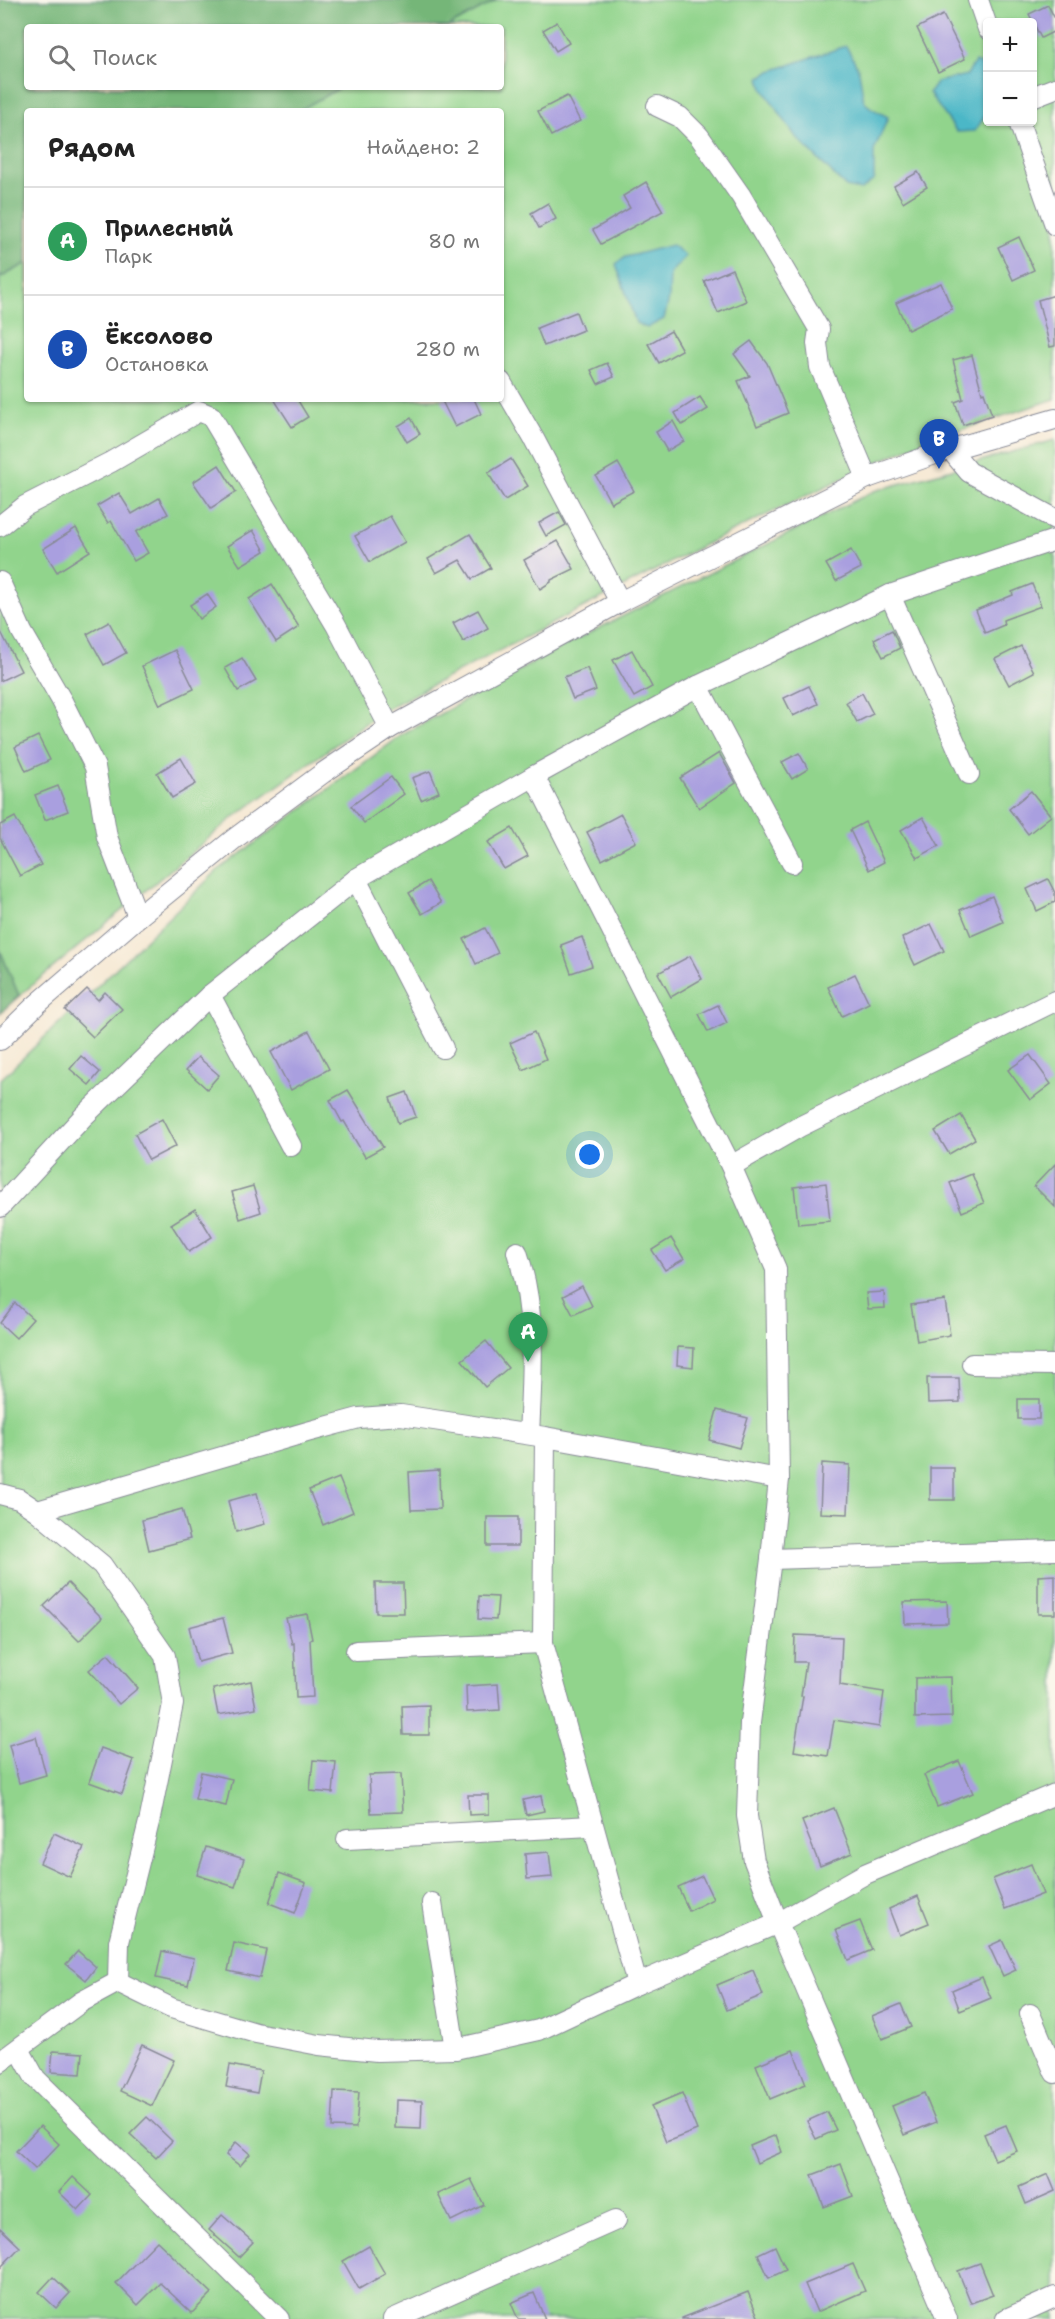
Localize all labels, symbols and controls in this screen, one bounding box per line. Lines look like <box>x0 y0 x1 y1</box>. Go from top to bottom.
map controls <box>983 18 1037 126</box>
button: + <box>983 18 1037 72</box>
search box <box>24 24 504 90</box>
icon: search <box>45 41 78 74</box>
text: Поиск <box>93 43 157 72</box>
button: − <box>983 72 1037 126</box>
text: Рядом <box>48 130 135 165</box>
text: Найдено: 2 <box>367 134 480 160</box>
text: Прилесный <box>105 214 233 243</box>
text: A <box>60 228 75 254</box>
text: 80 m <box>428 228 480 254</box>
text: Парк <box>105 243 152 269</box>
text: Ёксолово <box>105 322 213 351</box>
text: B <box>61 336 74 362</box>
text: 280 m <box>415 336 480 362</box>
text: Остановка <box>105 351 209 377</box>
pin: B <box>920 420 958 469</box>
your location <box>575 1140 604 1169</box>
pin: A <box>508 1312 548 1362</box>

